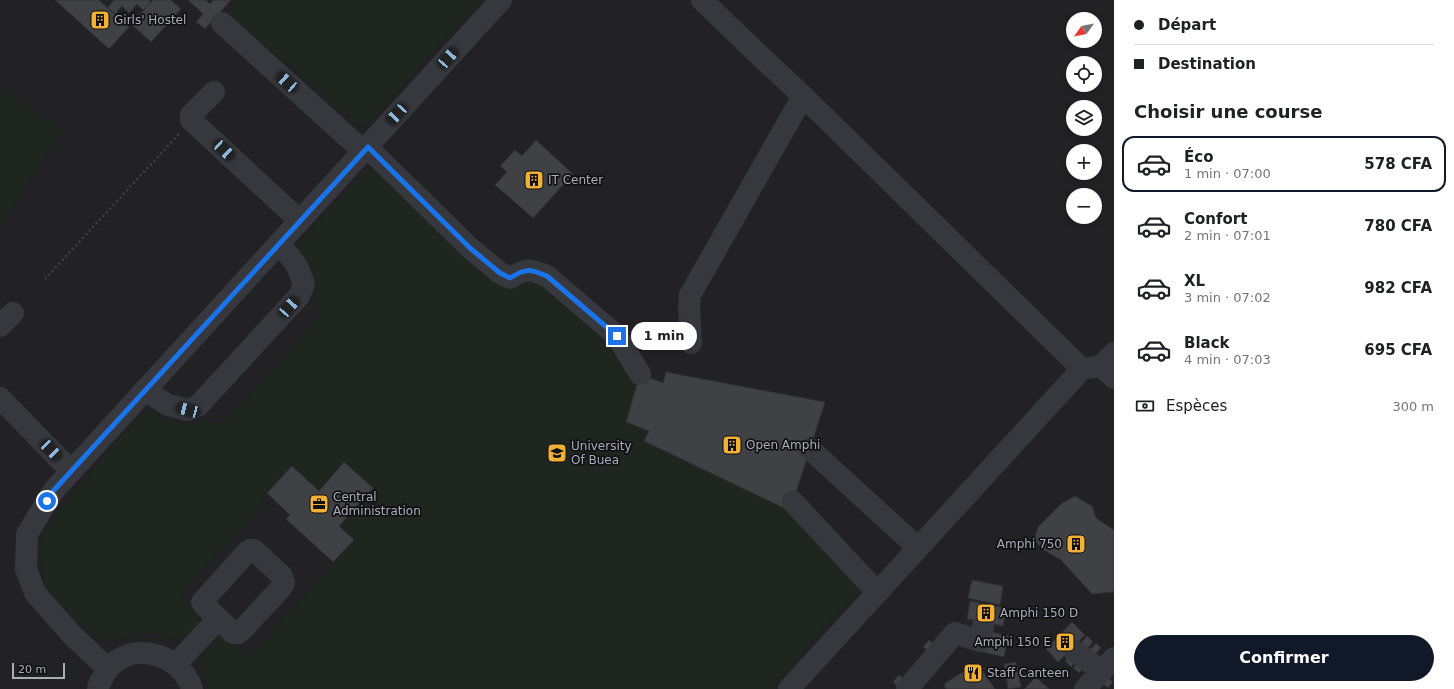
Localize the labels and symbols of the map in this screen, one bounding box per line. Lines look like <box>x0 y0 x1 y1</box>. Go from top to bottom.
building icon: Girls' Hostel <box>89 9 111 31</box>
north arrow <box>1066 12 1102 48</box>
place label: Girls' Hostel <box>114 13 186 27</box>
car <box>436 45 460 71</box>
car <box>274 70 300 94</box>
car <box>384 101 410 127</box>
car <box>211 137 237 163</box>
building icon: IT Center <box>523 169 545 191</box>
place label: IT Center <box>548 173 603 187</box>
car <box>277 294 301 320</box>
callout: 1 min <box>631 322 697 350</box>
route end <box>608 327 626 345</box>
car <box>175 401 201 419</box>
building icon: Open Amphi <box>721 434 743 456</box>
car <box>38 437 64 463</box>
place label: Open Amphi <box>746 438 820 452</box>
place label: University Of Buea <box>571 439 632 467</box>
school or university icon: University Of Buea <box>546 442 568 464</box>
place label: Central Administration <box>333 490 421 518</box>
route start <box>38 492 56 510</box>
office icon: Central Administration <box>308 493 330 515</box>
building icon: Amphi 750 <box>1065 533 1087 555</box>
place label: Amphi 750 <box>997 537 1062 551</box>
building icon: Amphi 150 D <box>975 602 997 624</box>
place label: Amphi 150 D <box>1000 606 1078 620</box>
building icon: Amphi 150 E <box>1054 631 1076 653</box>
place label: Amphi 150 E <box>974 635 1051 649</box>
scale bar <box>12 661 65 680</box>
restaurant icon: Staff Canteen <box>962 662 984 684</box>
place label: Staff Canteen <box>987 666 1069 680</box>

